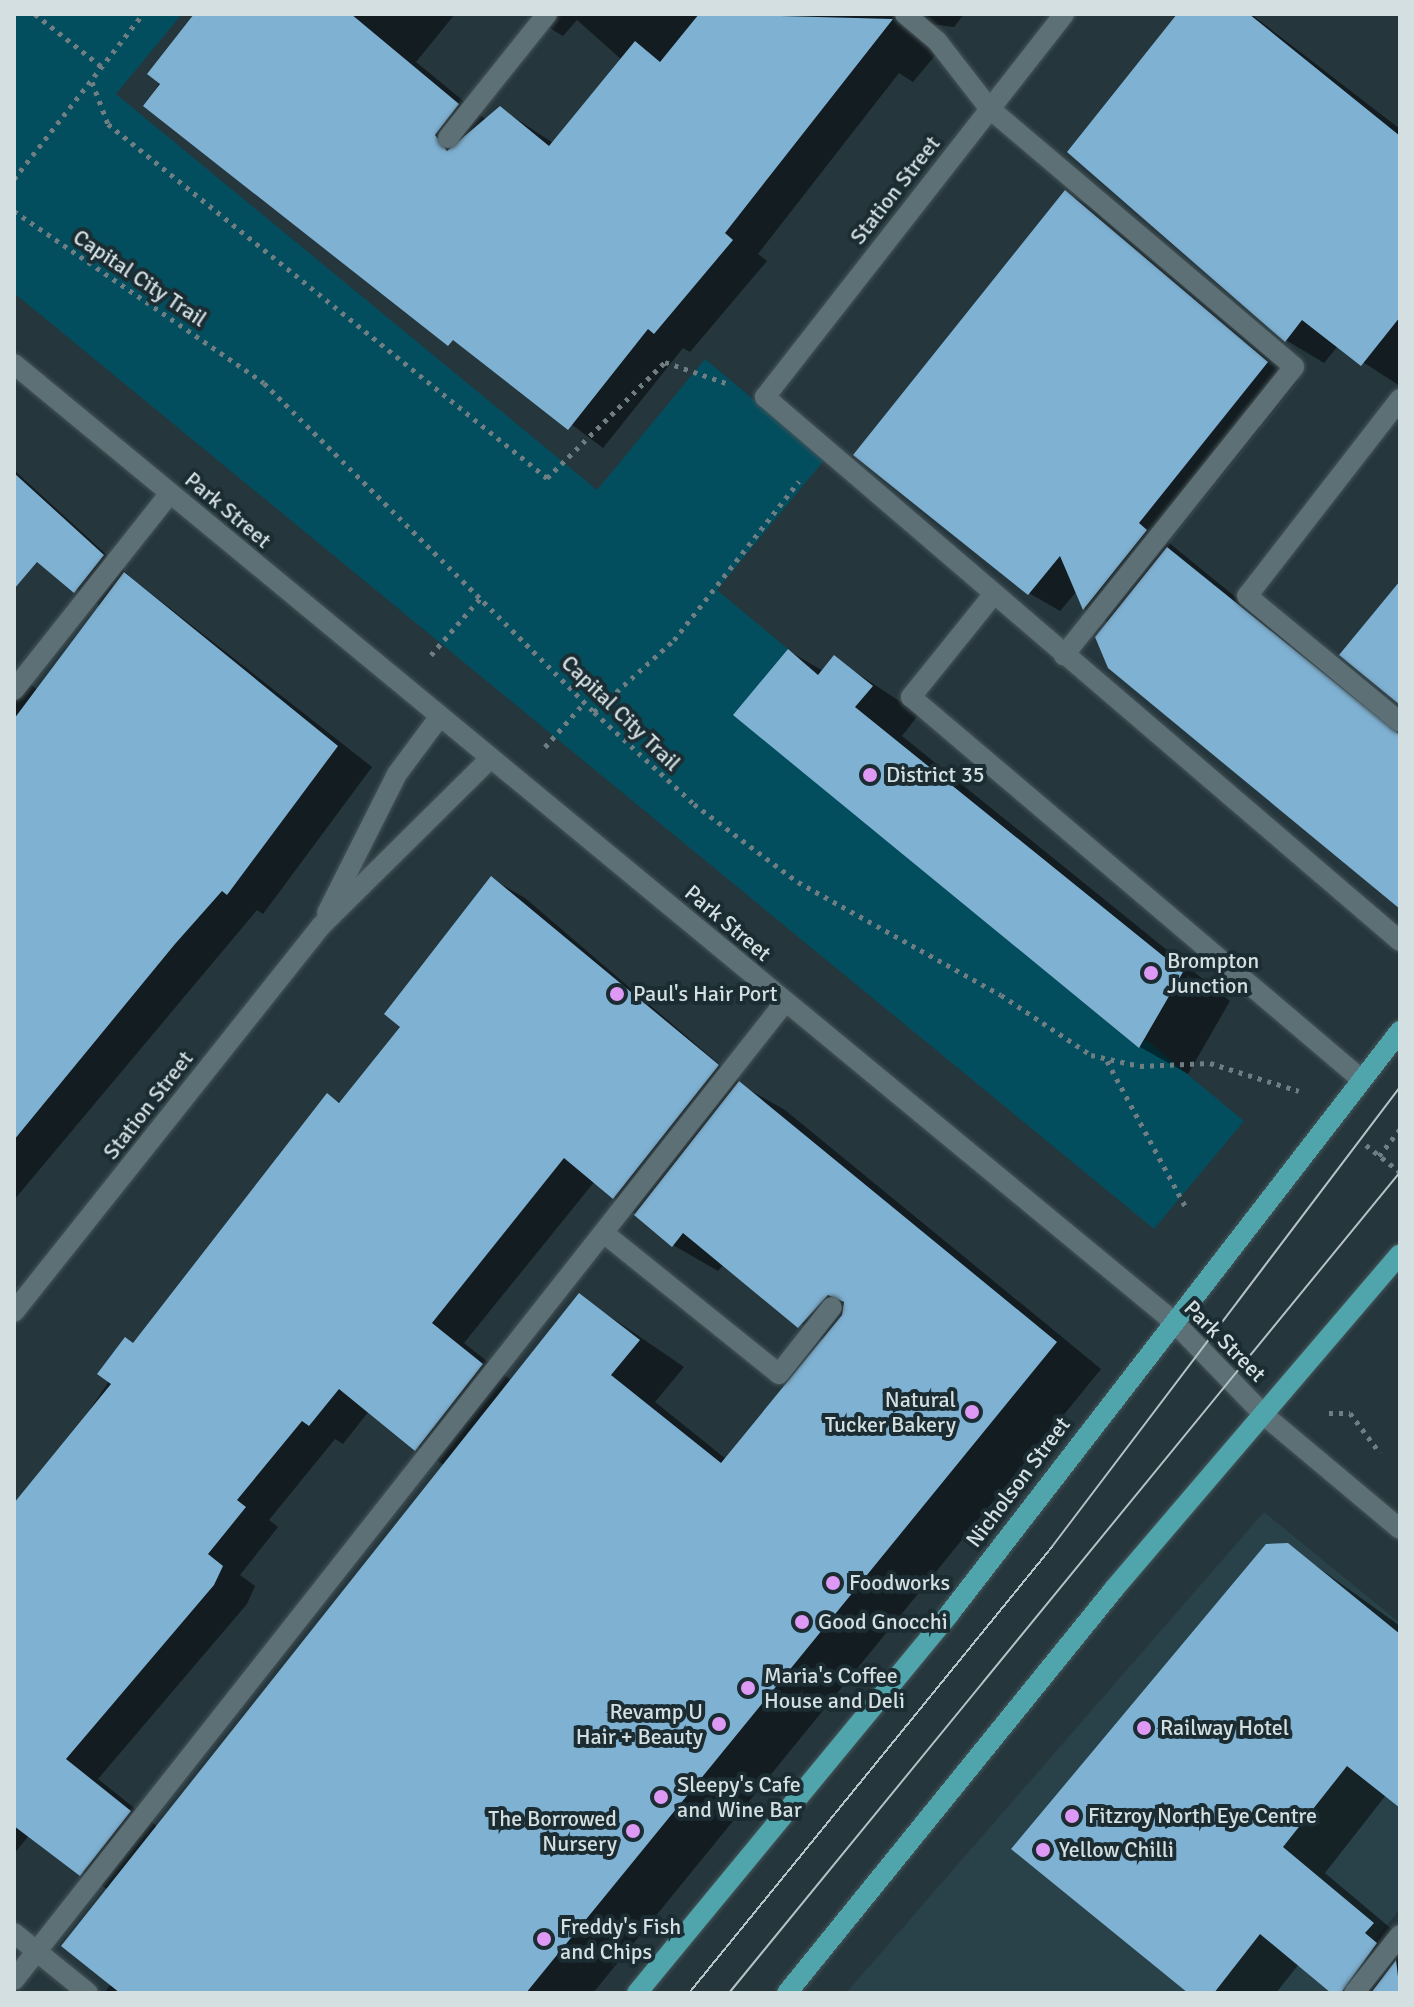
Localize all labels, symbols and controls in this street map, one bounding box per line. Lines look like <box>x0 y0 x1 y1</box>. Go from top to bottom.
street label: Station Street <box>844 131 946 249</box>
street label: Capital City Trail <box>68 224 212 332</box>
street label: Park Street <box>180 466 276 554</box>
street label: Capital City Trail <box>556 650 686 776</box>
place label: District 35 <box>886 762 985 788</box>
marker: District 35 <box>861 766 879 784</box>
street label: Park Street <box>680 879 776 967</box>
place label: Brompton Junction <box>1167 947 1259 998</box>
marker: Brompton Junction <box>1142 964 1160 982</box>
place label: Paul's Hair Port <box>633 981 777 1007</box>
marker: Paul's Hair Port <box>608 985 626 1003</box>
street label: Station Street <box>97 1046 199 1164</box>
street label: Park Street <box>1179 1295 1271 1387</box>
place label: Natural Tucker Bakery <box>825 1386 956 1438</box>
marker: Natural Tucker Bakery <box>963 1403 981 1421</box>
street label: Nicholson Street <box>960 1412 1076 1552</box>
place label: Foodworks <box>849 1570 950 1596</box>
marker: Foodworks <box>824 1574 842 1592</box>
place label: Good Gnocchi <box>818 1609 948 1635</box>
marker: Good Gnocchi <box>793 1613 811 1631</box>
place label: Maria's Coffee House and Deli <box>764 1662 905 1714</box>
marker: Maria's Coffee House and Deli <box>739 1679 757 1697</box>
place label: Revamp U Hair + Beauty <box>576 1698 703 1750</box>
marker: Revamp U Hair + Beauty <box>710 1715 728 1733</box>
place label: Railway Hotel <box>1160 1715 1289 1741</box>
marker: Railway Hotel <box>1135 1719 1153 1737</box>
place label: Sleepy's Cafe and Wine Bar <box>677 1771 802 1822</box>
marker: Sleepy's Cafe and Wine Bar <box>652 1788 670 1806</box>
place label: Fitzroy North Eye Centre <box>1088 1803 1317 1829</box>
place label: The Borrowed Nursery <box>488 1805 617 1856</box>
marker: Fitzroy North Eye Centre <box>1063 1807 1081 1825</box>
marker: The Borrowed Nursery <box>624 1822 642 1840</box>
place label: Yellow Chilli <box>1059 1837 1174 1863</box>
marker: Yellow Chilli <box>1034 1841 1052 1859</box>
place label: Freddy's Fish and Chips <box>560 1913 681 1964</box>
marker: Freddy's Fish and Chips <box>535 1930 553 1948</box>

